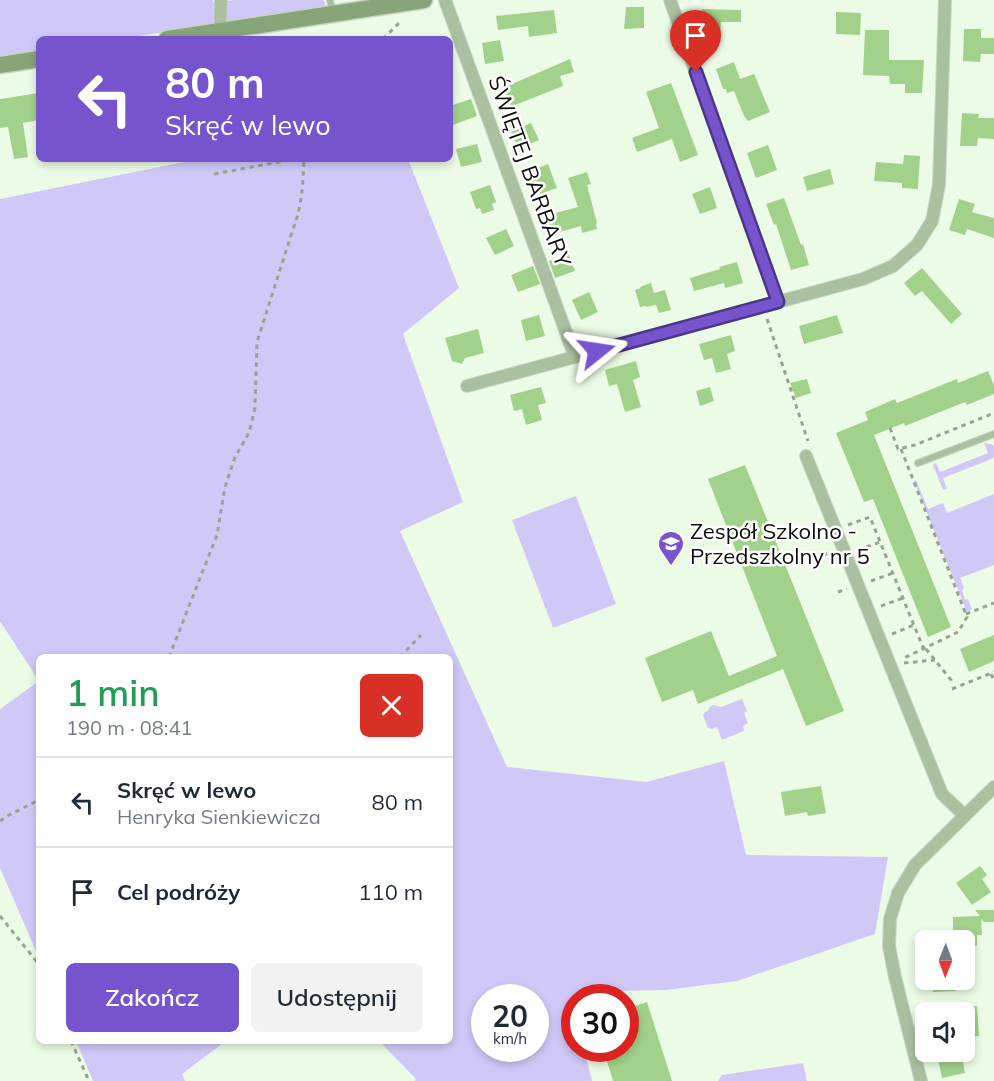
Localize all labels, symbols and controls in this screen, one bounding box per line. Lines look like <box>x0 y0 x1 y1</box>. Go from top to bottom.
pin <box>670 10 721 72</box>
icon: arrive <box>679 19 712 52</box>
text: 80 m <box>165 56 265 109</box>
icon: left <box>66 60 144 138</box>
street label: ŚWIĘTEJ BARBARY <box>482 72 578 271</box>
text: Skręć w lewo <box>165 108 331 142</box>
position arrow <box>565 319 629 383</box>
place label: Zespół Szkolno - Przedszkolny nr 5 <box>690 517 870 570</box>
school or university icon: Zespół Szkolno - Przedszkolny nr 5 <box>656 529 686 567</box>
text: 1 min <box>66 670 160 715</box>
button: close <box>360 674 423 737</box>
text: 190 m · 08:41 <box>66 715 192 740</box>
text: Skręć w lewo <box>117 776 256 804</box>
icon: left <box>66 786 99 819</box>
text: 80 m <box>372 788 423 816</box>
text: Henryka Sienkiewicza <box>117 804 321 829</box>
icon: arrive <box>66 876 99 909</box>
text: Cel podróży <box>117 878 240 906</box>
text: 110 m <box>358 878 423 906</box>
north arrow <box>915 930 975 990</box>
map controls <box>915 930 975 1062</box>
button: Zakończ <box>66 963 239 1032</box>
button: Udostępnij <box>251 963 423 1032</box>
speed limit sign: 30 <box>561 984 639 1062</box>
text: 20 <box>492 997 528 1035</box>
button: sound <box>915 1002 975 1062</box>
text: km/h <box>493 1029 527 1048</box>

